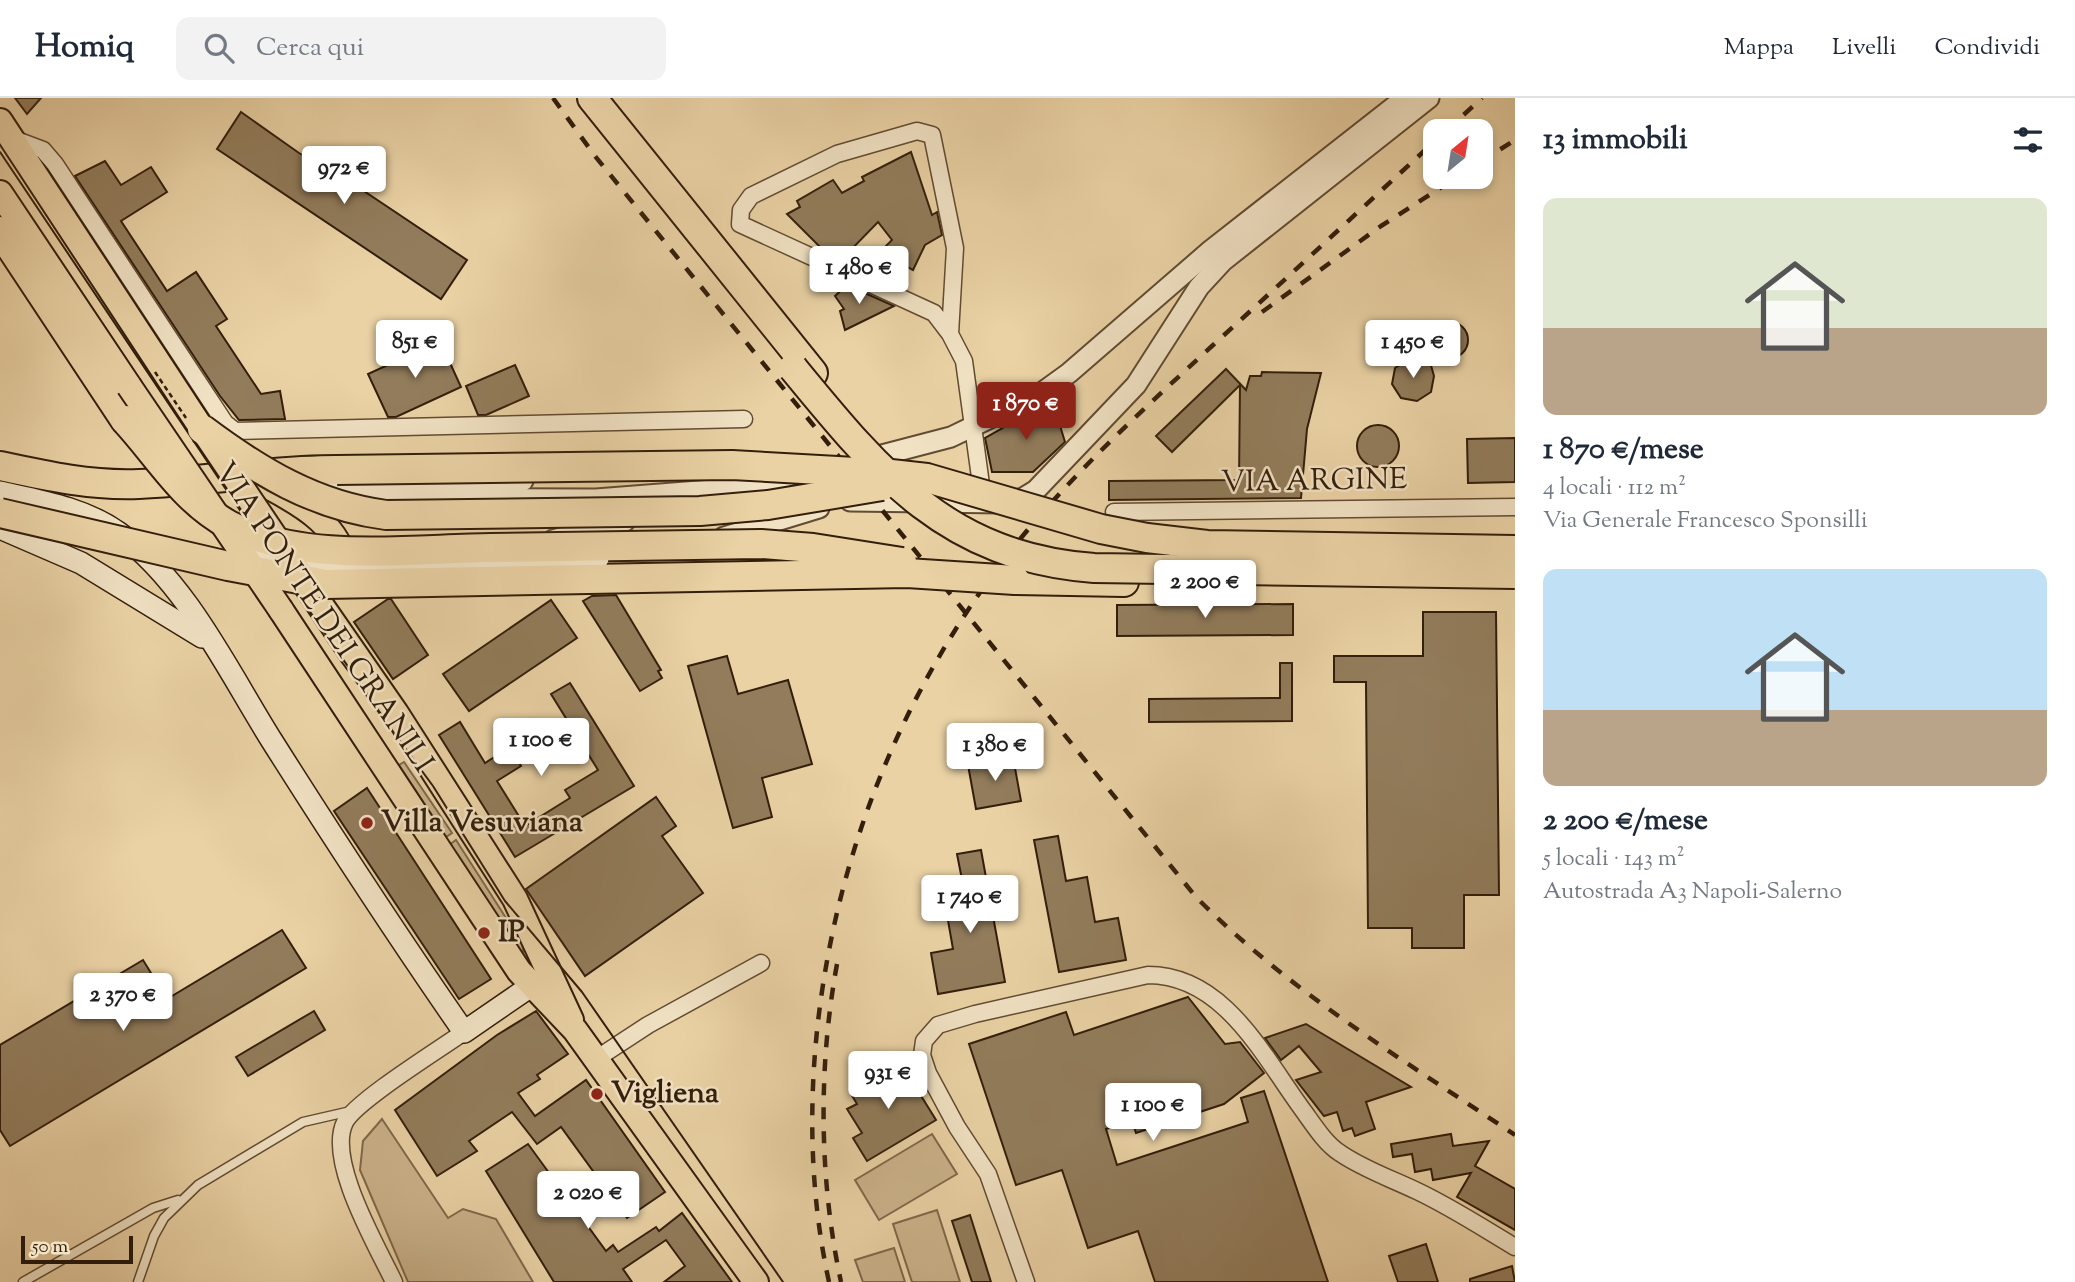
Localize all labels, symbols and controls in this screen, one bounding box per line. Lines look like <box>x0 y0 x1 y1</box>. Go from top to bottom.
search box <box>176 17 666 80</box>
text: Homiq <box>35 24 134 72</box>
icon: search <box>200 29 238 67</box>
text: Cerca qui <box>256 30 364 67</box>
text: Mappa <box>1724 31 1794 65</box>
text: Livelli <box>1832 31 1896 65</box>
text: Condividi <box>1934 31 2040 65</box>
north arrow <box>1423 119 1493 189</box>
map controls <box>1423 119 1493 189</box>
text: 13 immobili <box>1543 119 1687 162</box>
icon: filters <box>2009 121 2047 159</box>
pin: 972 € <box>295 146 393 206</box>
text: 972 € <box>318 152 370 185</box>
icon: home <box>1732 243 1858 369</box>
pin: 1 480 € <box>794 246 924 306</box>
text: 1 480 € <box>826 252 893 285</box>
pin: 851 € <box>366 320 464 380</box>
pin: 1 450 € <box>1348 320 1478 380</box>
text: 851 € <box>392 326 438 359</box>
text: 1 450 € <box>1381 326 1445 359</box>
pin: 1 870 € <box>961 382 1091 442</box>
text: 1 870 € <box>993 388 1059 421</box>
text: 1 870 €/mese <box>1543 429 1704 472</box>
street label: VIA PONTE DEI GRANILI <box>203 454 443 782</box>
street label: VIA ARGINE <box>1220 459 1408 505</box>
text: 4 locali · 112 m² <box>1543 472 1686 505</box>
text: Via Generale Francesco Sponsilli <box>1543 505 1867 538</box>
pin: 2 200 € <box>1140 560 1270 620</box>
text: 2 200 € <box>1170 566 1240 599</box>
icon: home <box>1732 614 1858 740</box>
pin: 1 100 € <box>476 718 606 778</box>
text: 1 100 € <box>509 724 573 757</box>
pin: 1 380 € <box>930 724 1060 783</box>
text: 1 380 € <box>963 729 1027 762</box>
text: 2 200 €/mese <box>1543 800 1708 843</box>
place label: Villa Vesuviana <box>381 802 583 845</box>
marker: Villa Vesuviana <box>359 815 375 831</box>
text: 5 locali · 143 m² <box>1543 843 1684 876</box>
pin: 1 740 € <box>905 876 1035 935</box>
text: Autostrada A3 Napoli-Salerno <box>1543 876 1842 909</box>
text: 1 740 € <box>937 881 1003 914</box>
place label: IP <box>498 912 525 955</box>
marker: IP <box>476 925 492 941</box>
pin: 2 370 € <box>58 974 188 1033</box>
text: 2 370 € <box>89 979 157 1012</box>
pin: 931 € <box>839 1052 937 1111</box>
text: 931 € <box>864 1057 912 1090</box>
place label: Vigliena <box>611 1073 719 1116</box>
pin: 1 100 € <box>1088 1084 1218 1143</box>
marker: Vigliena <box>589 1086 605 1102</box>
text: 1 100 € <box>1121 1089 1185 1122</box>
pin: 2 020 € <box>523 1172 653 1231</box>
text: 2 020 € <box>553 1177 623 1210</box>
scale bar <box>21 1233 133 1265</box>
text: 50 m <box>32 1234 68 1261</box>

